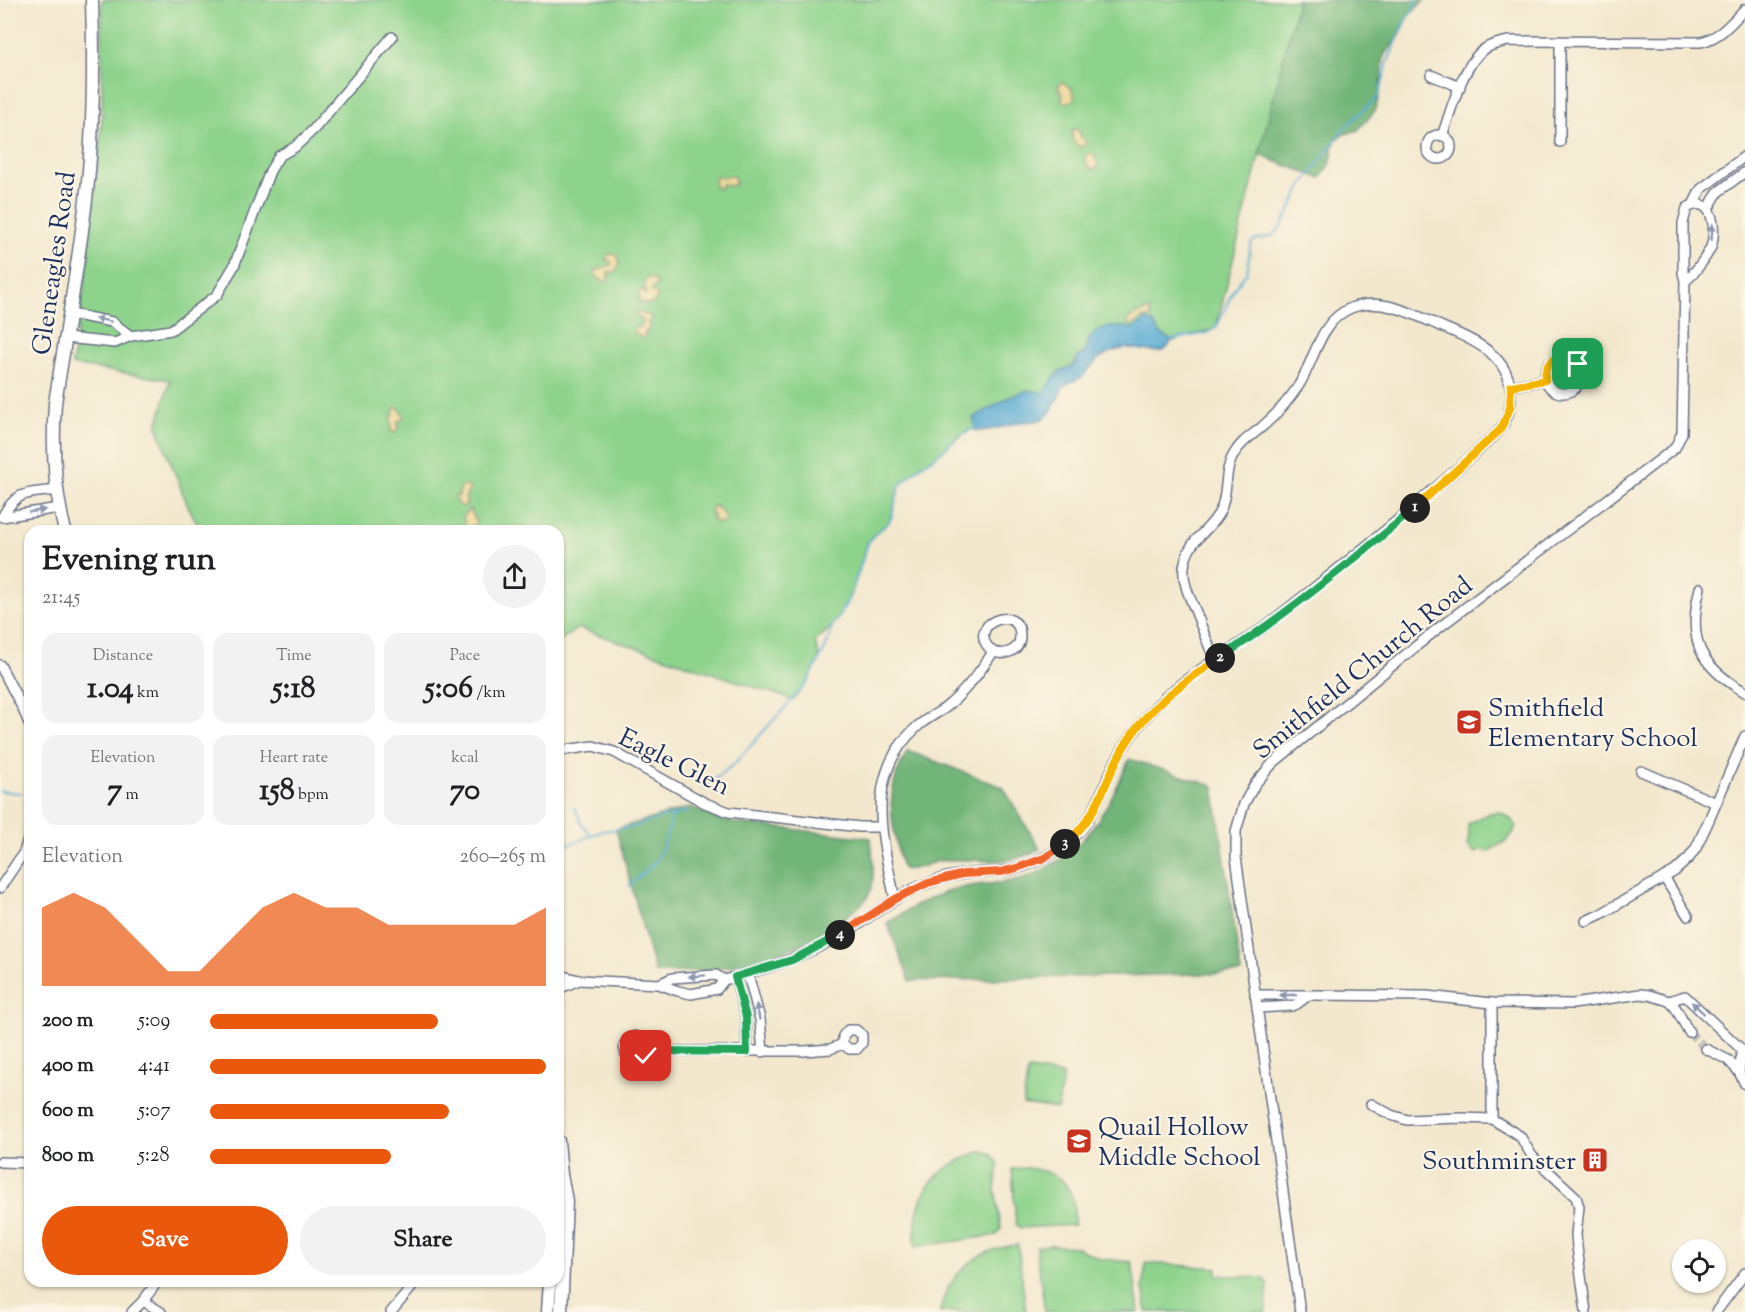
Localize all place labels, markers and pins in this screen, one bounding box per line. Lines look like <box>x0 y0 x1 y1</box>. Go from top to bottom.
pin <box>1552 338 1603 389</box>
pin: 1 <box>1400 493 1430 523</box>
pin: 2 <box>1205 643 1235 673</box>
place label: Smithfield Elementary School <box>1488 691 1698 758</box>
school or university icon: Smithfield Elementary School <box>1454 707 1484 737</box>
pin: 3 <box>1050 829 1080 859</box>
pin: 4 <box>825 920 855 950</box>
pin <box>620 1030 671 1081</box>
place label: Quail Hollow Middle School <box>1098 1110 1261 1177</box>
school or university icon: Quail Hollow Middle School <box>1064 1126 1094 1156</box>
place label: Southminster <box>1422 1144 1576 1181</box>
building icon: Southminster <box>1580 1145 1610 1175</box>

